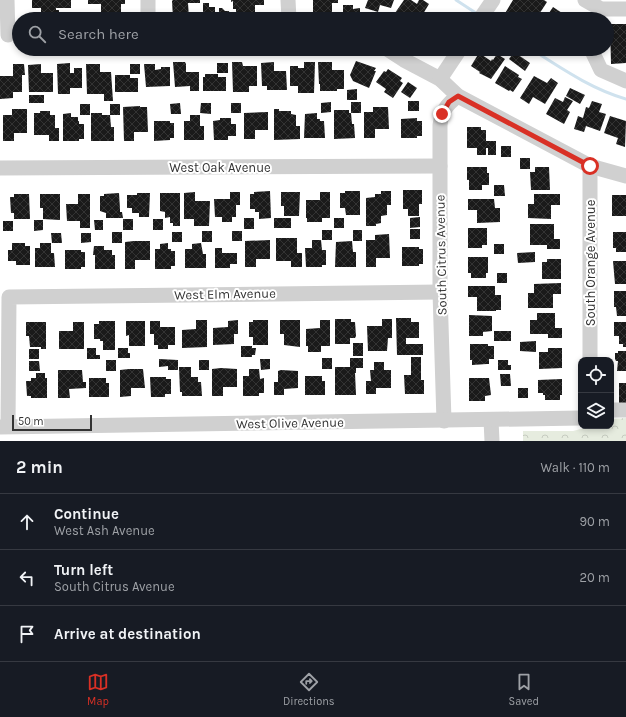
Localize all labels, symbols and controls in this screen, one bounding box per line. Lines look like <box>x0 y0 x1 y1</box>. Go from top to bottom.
search box <box>12 12 614 56</box>
icon: search <box>26 23 48 45</box>
text: Search here <box>58 25 139 43</box>
route end <box>433 105 451 123</box>
route start <box>581 157 599 175</box>
street label: West Oak Avenue <box>169 160 271 175</box>
street label: South Citrus Avenue <box>432 194 450 315</box>
street label: South Orange Avenue <box>583 199 598 326</box>
street label: West Elm Avenue <box>174 286 276 302</box>
map controls <box>578 357 614 429</box>
button: locate <box>578 357 614 393</box>
button: layers <box>578 393 614 429</box>
scale bar <box>12 413 92 432</box>
text: 50 m <box>18 415 44 428</box>
street label: West Olive Avenue <box>236 415 344 431</box>
text: 2 min <box>16 457 63 477</box>
text: Walk · 110 m <box>541 460 610 475</box>
text: Continue <box>54 505 119 523</box>
icon: ahead <box>16 511 38 533</box>
text: 90 m <box>579 514 610 529</box>
text: West Ash Avenue <box>54 523 155 538</box>
text: Turn left <box>54 561 113 579</box>
icon: left <box>16 567 38 589</box>
text: 20 m <box>580 570 610 585</box>
text: South Citrus Avenue <box>54 579 175 594</box>
icon: arrive <box>16 623 38 645</box>
text: Arrive at destination <box>54 625 201 643</box>
tab: Map <box>87 671 109 708</box>
tab: Directions <box>283 671 335 708</box>
tab: Saved <box>509 671 539 708</box>

